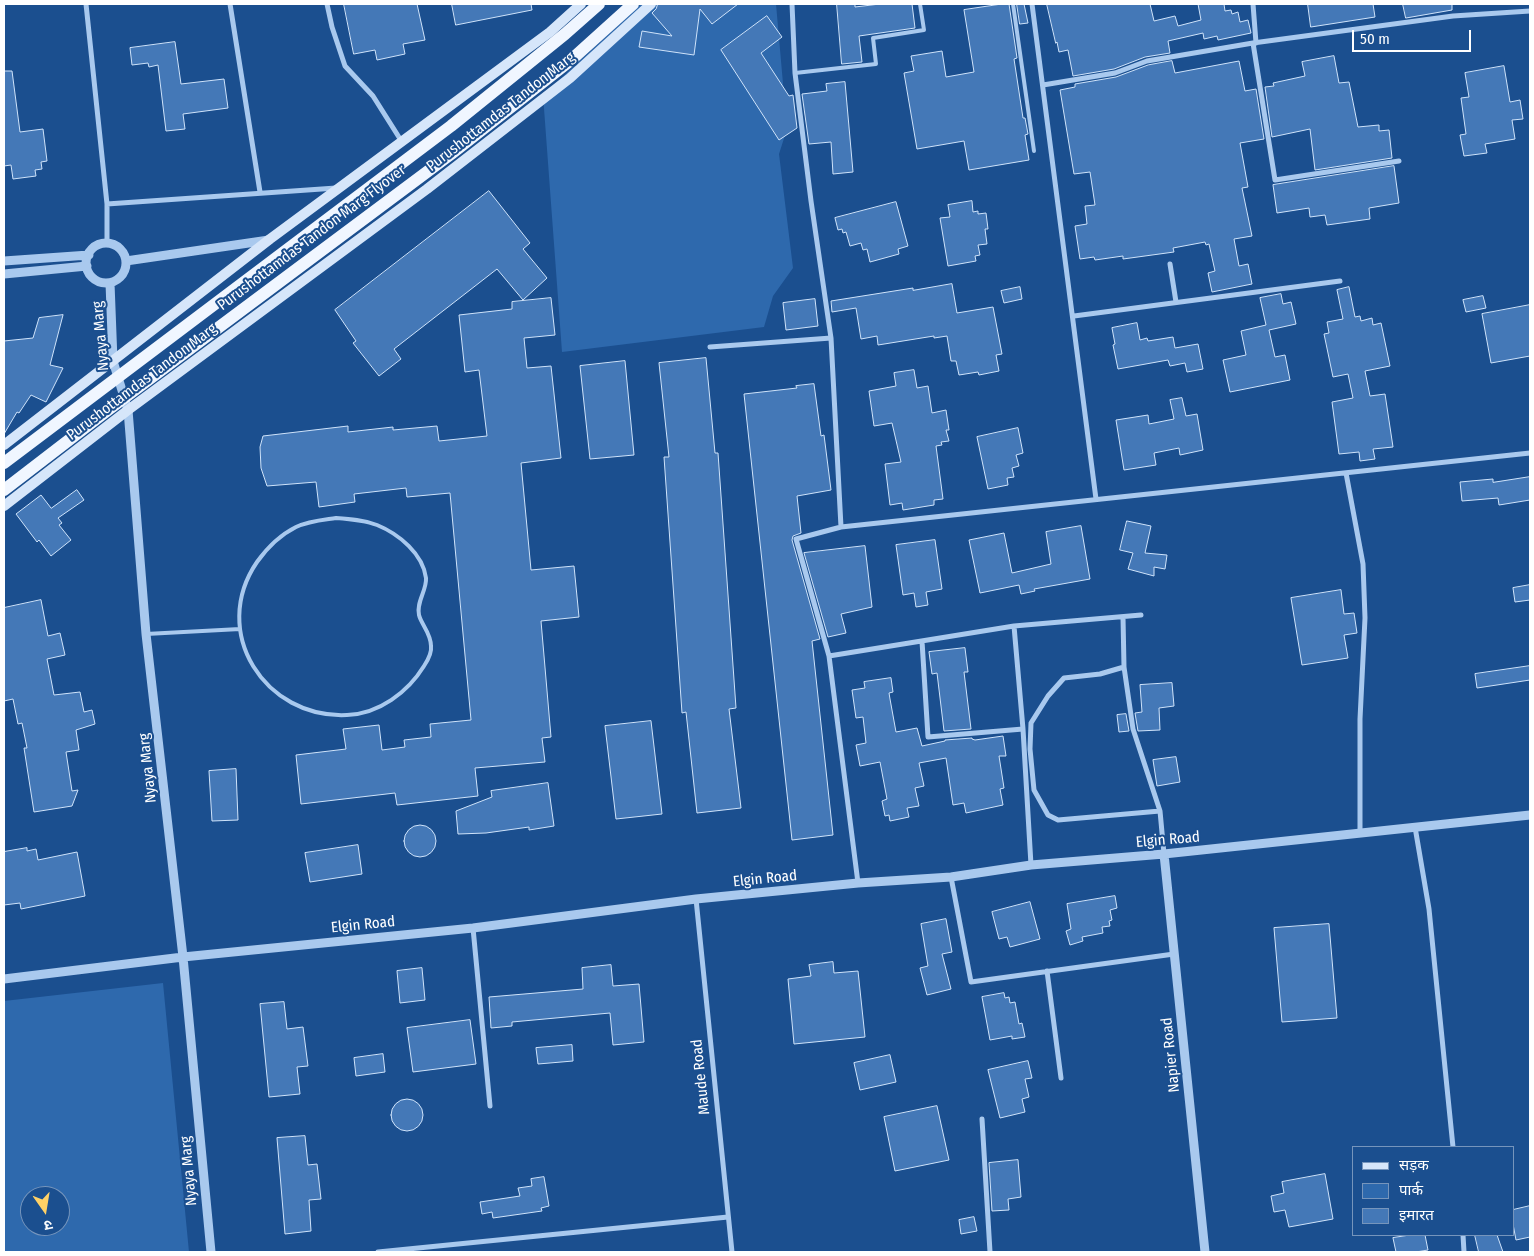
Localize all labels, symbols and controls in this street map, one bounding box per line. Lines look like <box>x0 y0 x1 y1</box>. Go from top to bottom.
scale bar <box>1354 20 1473 52</box>
text: 50 m <box>1360 30 1390 48</box>
street label: Purushottamdas Tandon Marg <box>423 48 579 176</box>
street label: Purushottamdas Tandon Marg Flyover <box>214 161 410 315</box>
street label: Nyaya Marg <box>89 300 113 372</box>
street label: Purushottamdas Tandon Marg <box>63 320 221 444</box>
street label: Nyaya Marg <box>135 732 161 804</box>
street label: Elgin Road <box>1135 828 1201 852</box>
street label: Elgin Road <box>732 867 798 891</box>
street label: Elgin Road <box>330 913 396 937</box>
street label: Napier Road <box>1158 1017 1184 1093</box>
street label: Maude Road <box>688 1038 714 1116</box>
street label: Nyaya Marg <box>177 1135 201 1207</box>
legend <box>1352 1146 1514 1236</box>
text: सड़क <box>1399 1156 1429 1174</box>
text: पार्क <box>1399 1181 1423 1199</box>
north arrow <box>20 1186 70 1236</box>
text: इमारत <box>1399 1206 1434 1224</box>
text: उ <box>42 1216 54 1234</box>

